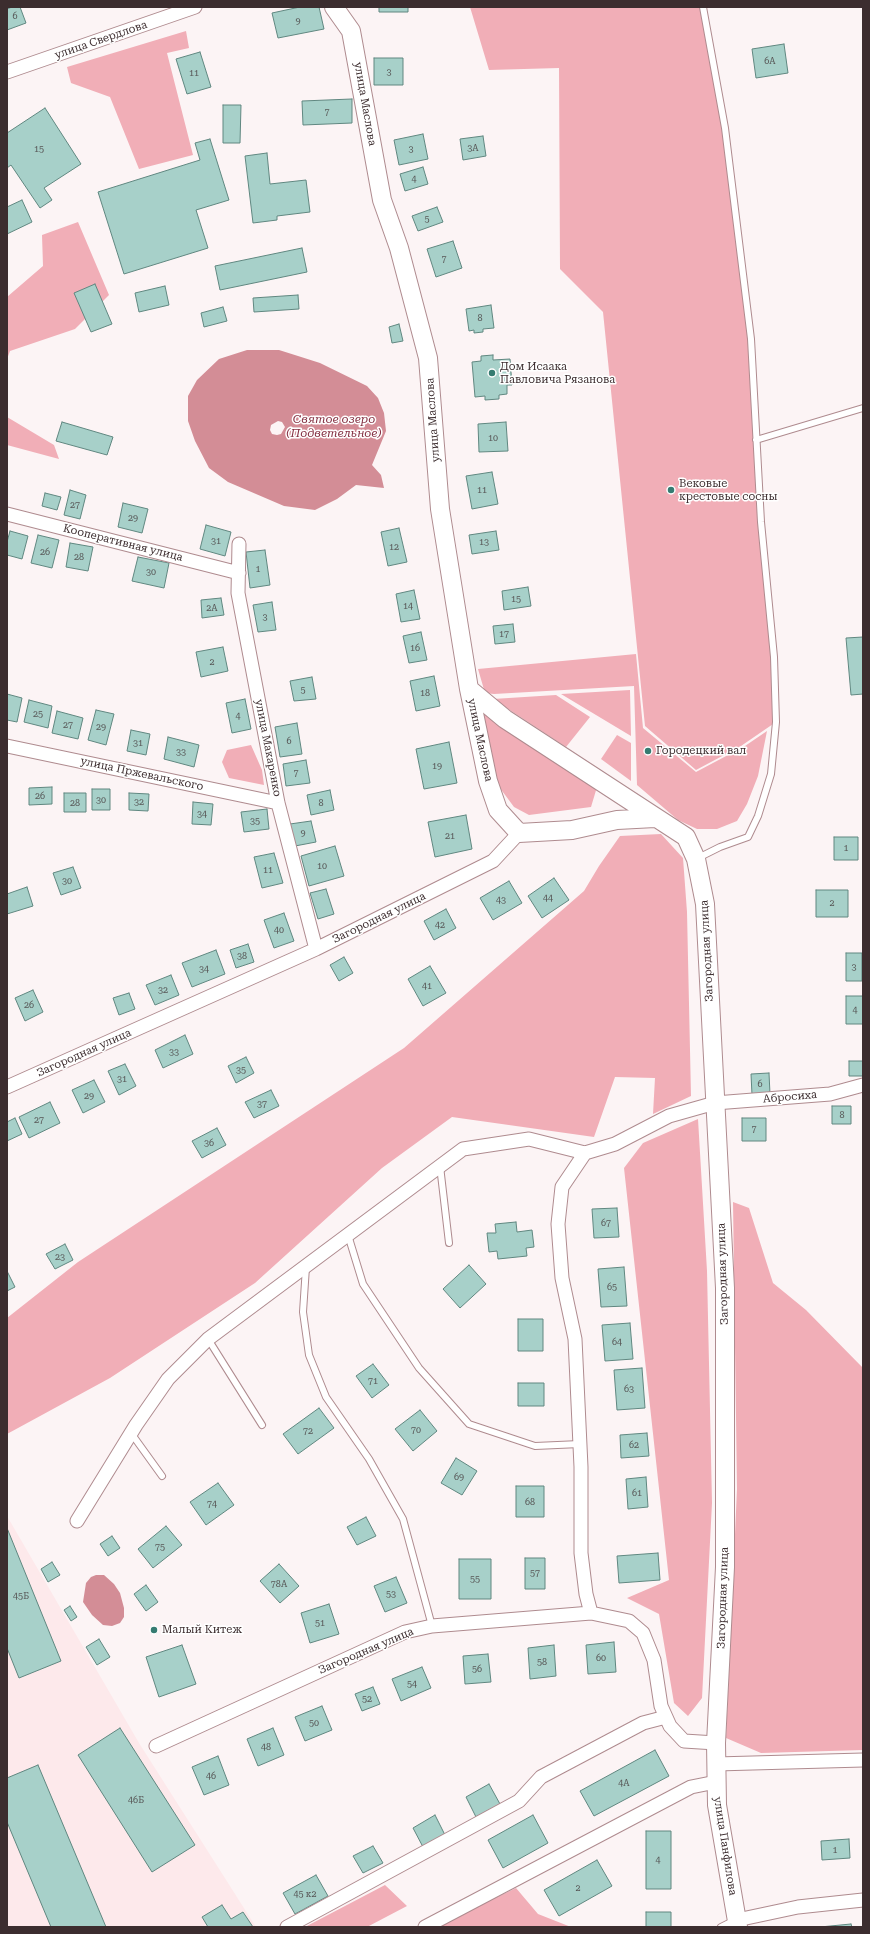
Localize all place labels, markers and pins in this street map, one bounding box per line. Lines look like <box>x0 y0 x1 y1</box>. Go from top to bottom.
place label: Дом Исаака Павловича Рязанова <box>500 360 615 386</box>
marker: Дом Исаака Павловича Рязанова <box>487 368 497 378</box>
place label: Вековые крестовые сосны <box>679 477 777 503</box>
marker: Вековые крестовые сосны <box>666 485 676 495</box>
place label: Городецкий вал <box>656 744 746 758</box>
marker: Городецкий вал <box>643 746 653 756</box>
place label: Малый Китеж <box>162 1623 242 1637</box>
marker: Малый Китеж <box>149 1625 159 1635</box>

